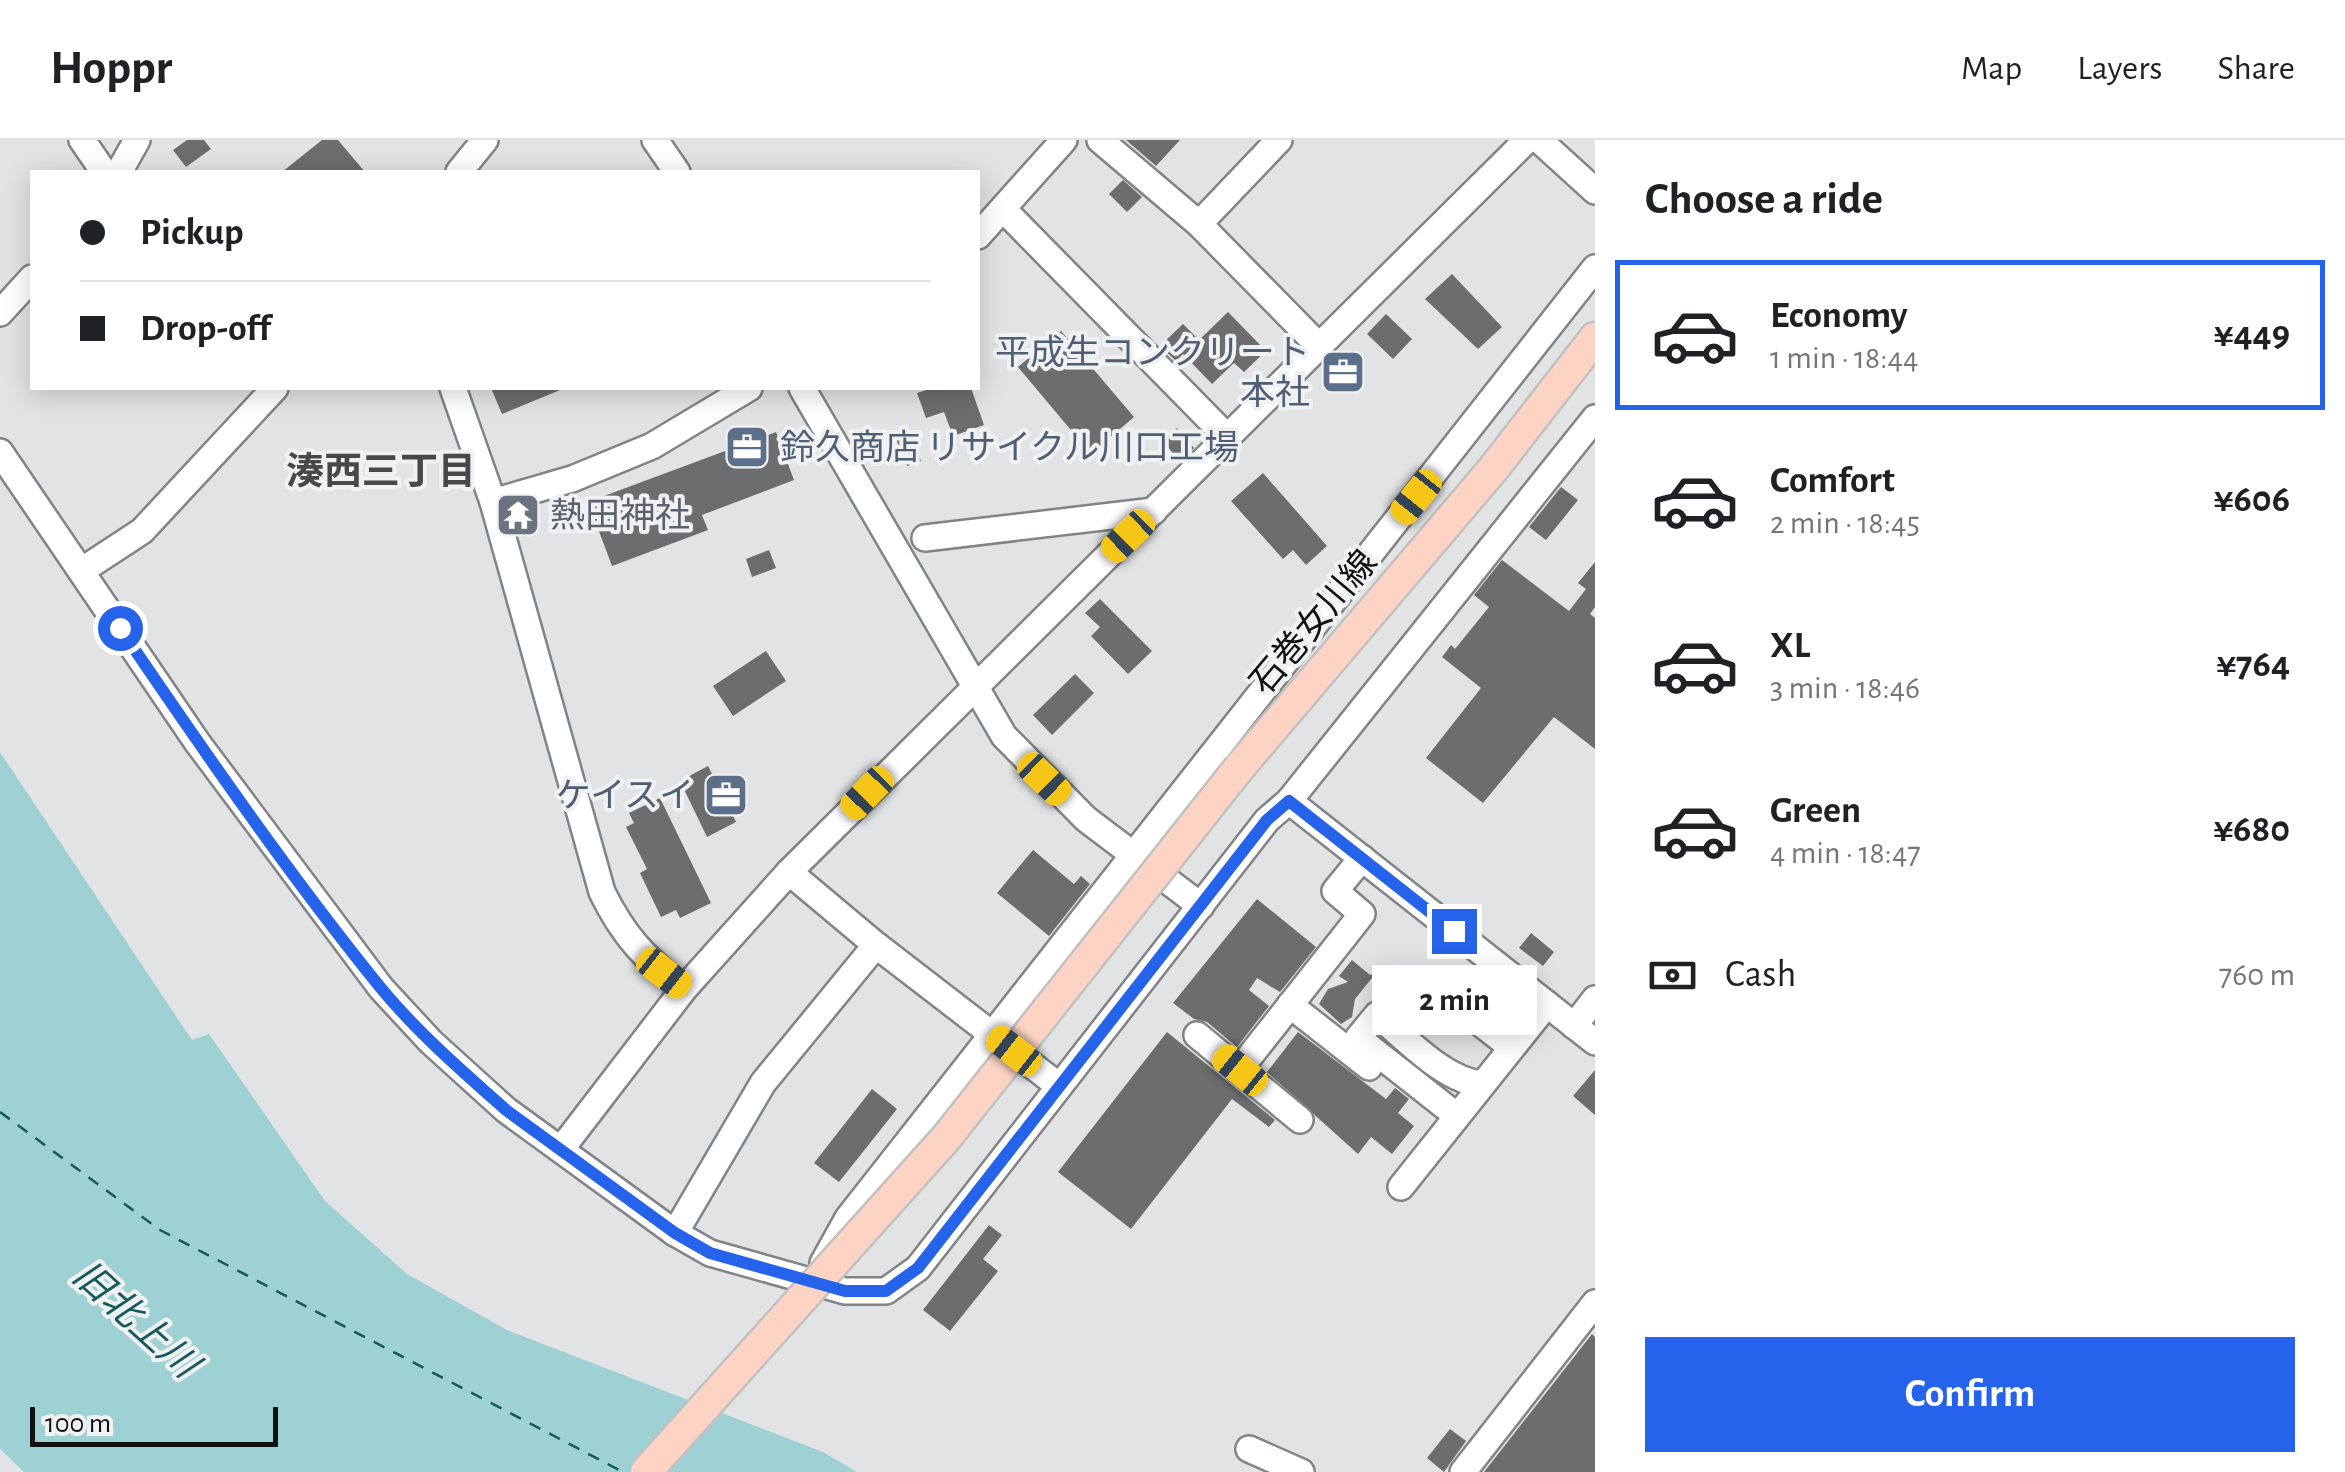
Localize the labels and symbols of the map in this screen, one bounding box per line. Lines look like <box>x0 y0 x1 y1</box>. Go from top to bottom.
place label: 平成生コンクリート 本社 <box>995 334 1310 411</box>
office icon: 平成生コンクリート 本社 <box>1320 349 1366 395</box>
office icon: 鈴久商店 リサイクル川口工場 <box>724 424 770 470</box>
place label: 鈴久商店 リサイクル川口工場 <box>780 429 1239 466</box>
district label: 湊西三丁目 <box>286 451 476 492</box>
car <box>1385 464 1447 530</box>
temple icon: 熱田神社 <box>495 492 541 538</box>
place label: 熱田神社 <box>550 497 690 534</box>
car <box>1096 504 1160 568</box>
street label: 石巻女川線 <box>1243 543 1384 701</box>
route start <box>98 606 143 651</box>
car <box>1012 747 1076 811</box>
car <box>835 761 899 825</box>
office icon: ケイスイ <box>703 772 749 818</box>
place label: ケイスイ <box>556 779 694 814</box>
route end <box>1432 909 1477 954</box>
car <box>631 943 697 1003</box>
callout: 2 min <box>1372 966 1536 1036</box>
car <box>981 1021 1047 1081</box>
car <box>1207 1039 1273 1101</box>
water label: 旧北上川 <box>65 1254 208 1388</box>
scale bar <box>30 1402 278 1446</box>

